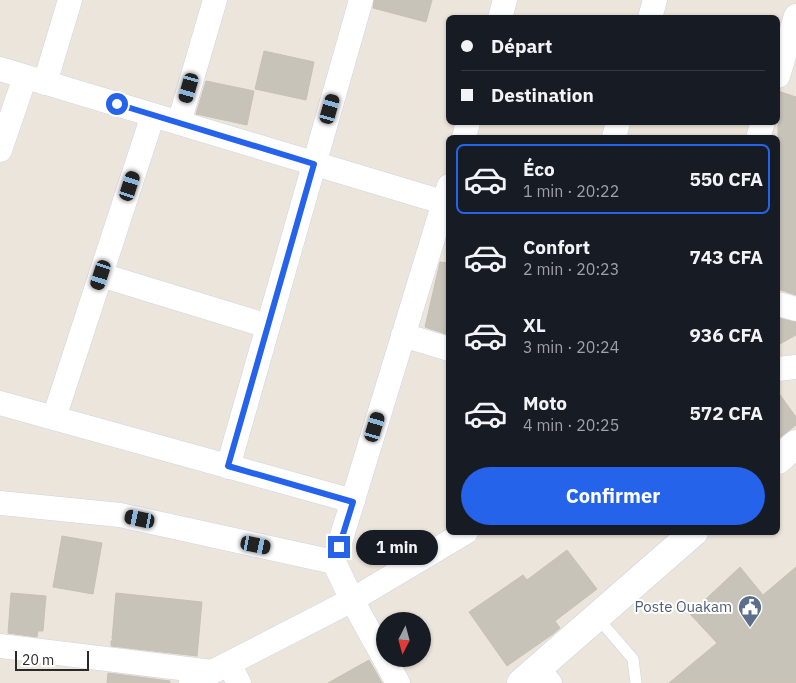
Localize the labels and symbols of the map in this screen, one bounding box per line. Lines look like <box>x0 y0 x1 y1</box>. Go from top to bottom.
car <box>177 72 200 104</box>
route start <box>106 93 128 115</box>
car <box>318 93 341 125</box>
car <box>118 169 141 203</box>
car <box>89 258 112 292</box>
car <box>363 410 386 444</box>
car <box>123 509 156 529</box>
callout: 1 min <box>356 530 439 564</box>
car <box>239 535 272 555</box>
route end <box>328 536 350 558</box>
public building icon: Poste Ouakam <box>737 594 763 628</box>
place label: Poste Ouakam <box>635 597 732 616</box>
north arrow <box>376 612 431 668</box>
scale bar <box>15 648 89 671</box>

